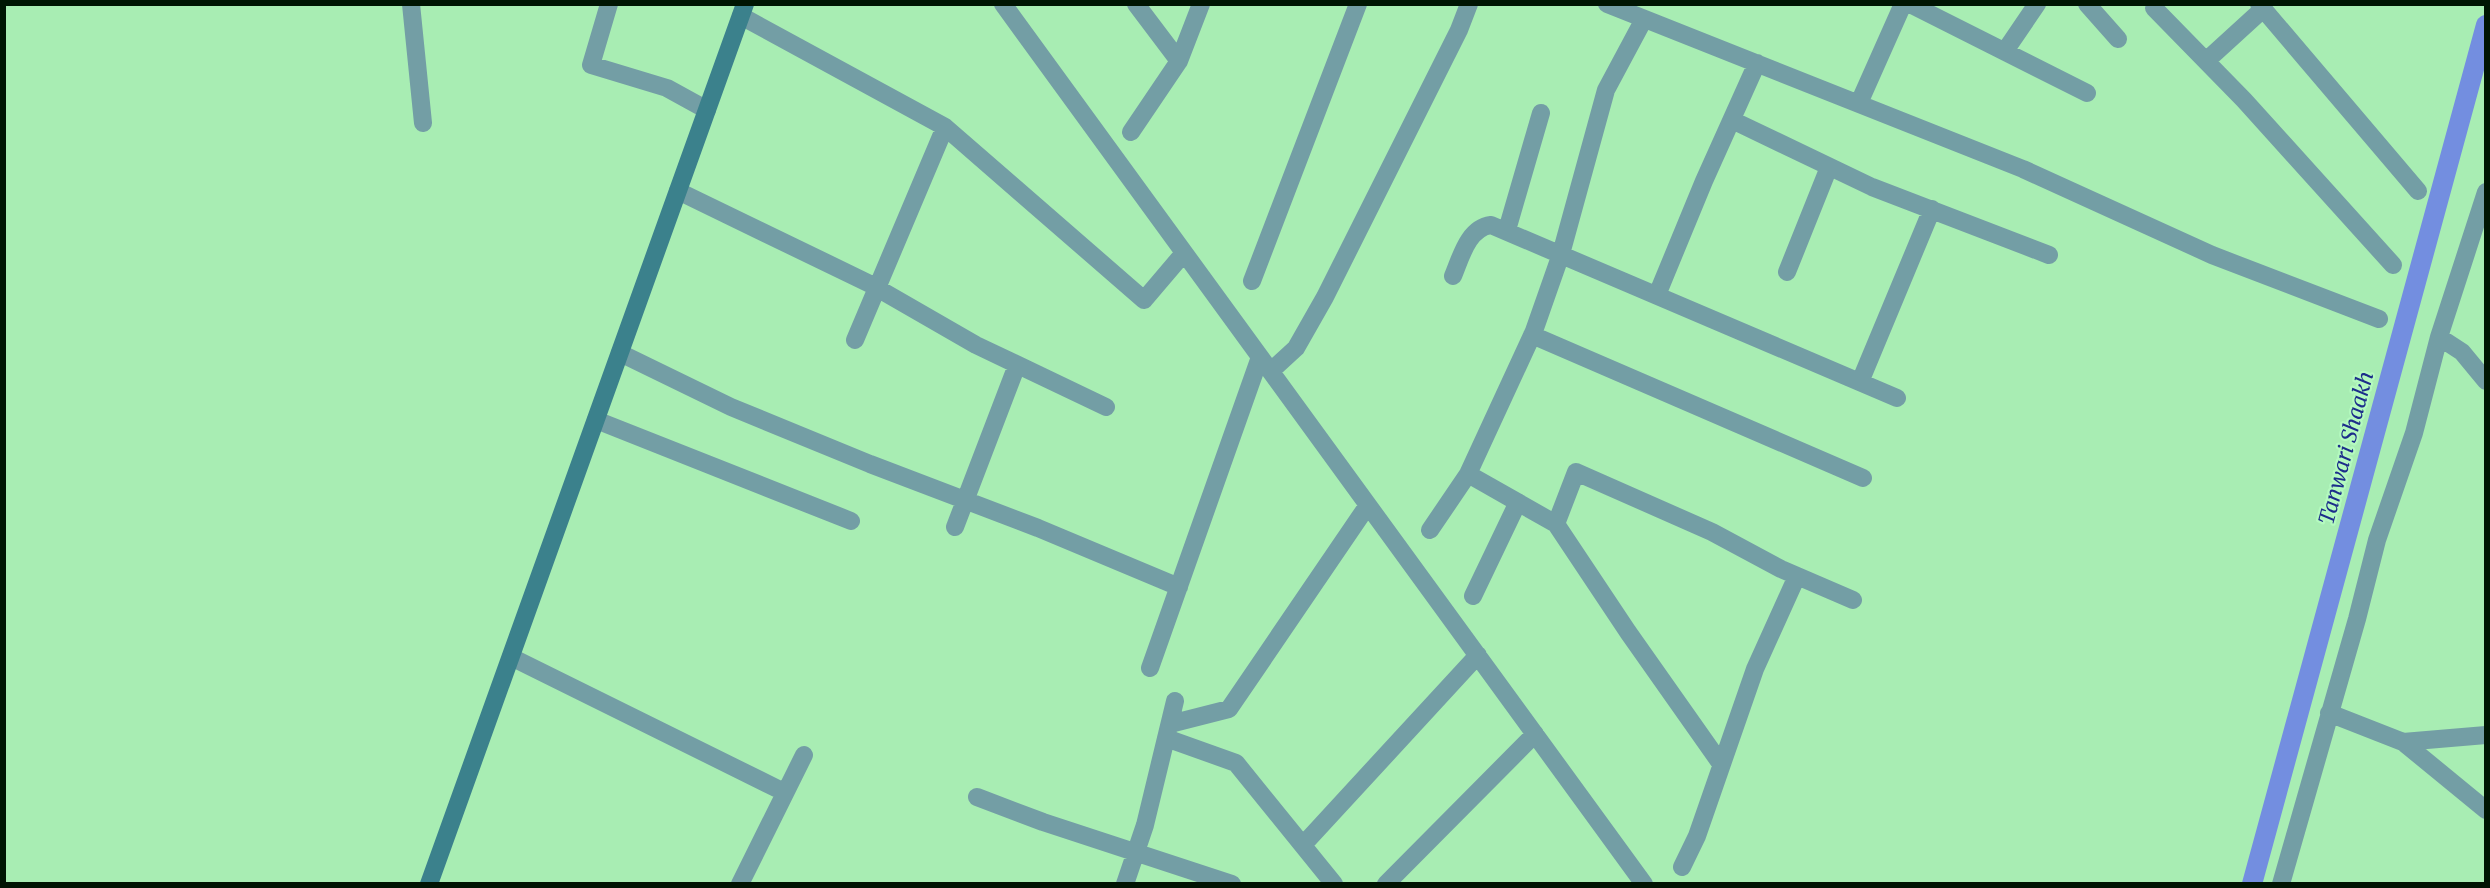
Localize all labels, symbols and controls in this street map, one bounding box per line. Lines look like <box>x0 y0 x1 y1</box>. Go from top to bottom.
water label: Tanwari Shaakh <box>2313 368 2379 528</box>

